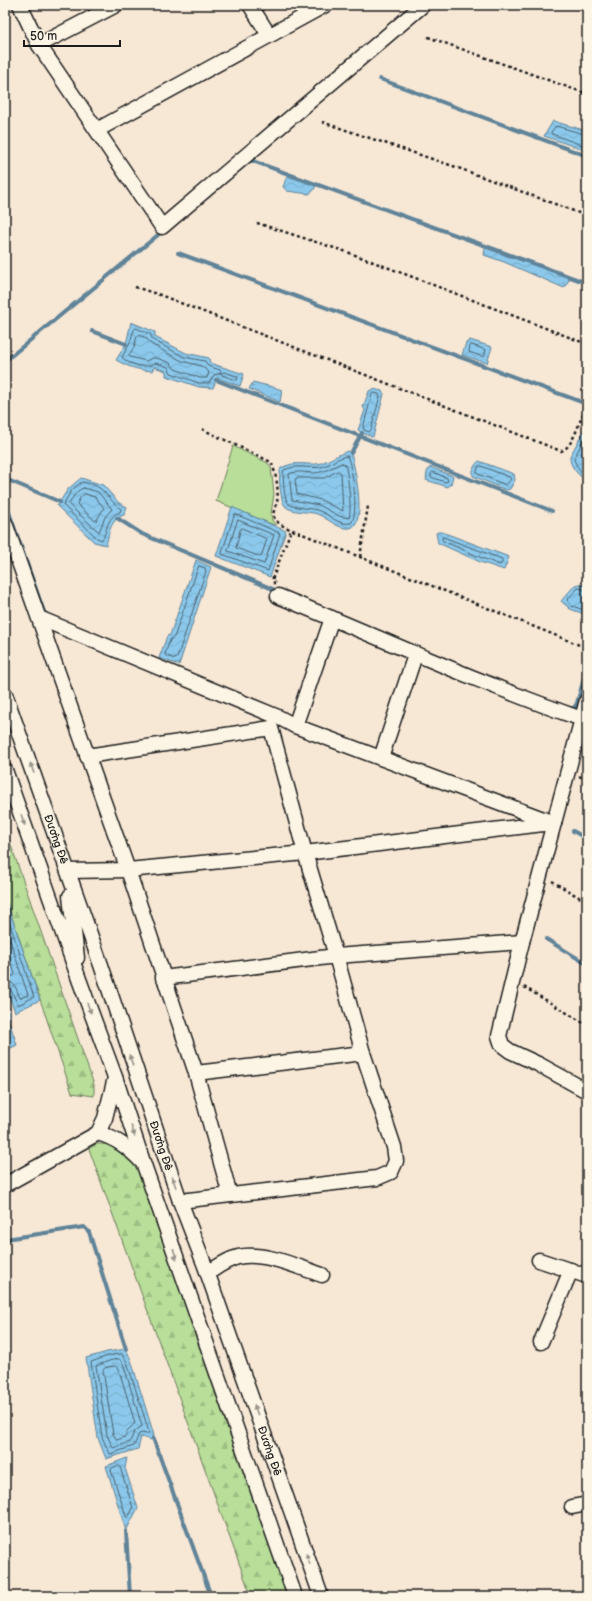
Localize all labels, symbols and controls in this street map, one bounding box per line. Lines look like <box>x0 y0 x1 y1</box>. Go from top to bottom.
scale bar <box>24 22 120 48</box>
text: 50 m <box>30 29 57 44</box>
one-way arrow <box>28 762 34 774</box>
street label: Đường Đê <box>42 813 71 866</box>
one-way arrow <box>20 814 26 826</box>
one-way arrow <box>87 1003 93 1015</box>
one-way arrow <box>128 1053 134 1065</box>
street label: Đường Đê <box>147 1119 176 1173</box>
one-way arrow <box>130 1125 136 1137</box>
one-way arrow <box>171 1176 177 1188</box>
one-way arrow <box>173 1248 179 1260</box>
one-way arrow <box>252 1404 258 1416</box>
street label: Đường Đê <box>255 1424 285 1478</box>
one-way arrow <box>305 1553 311 1565</box>

